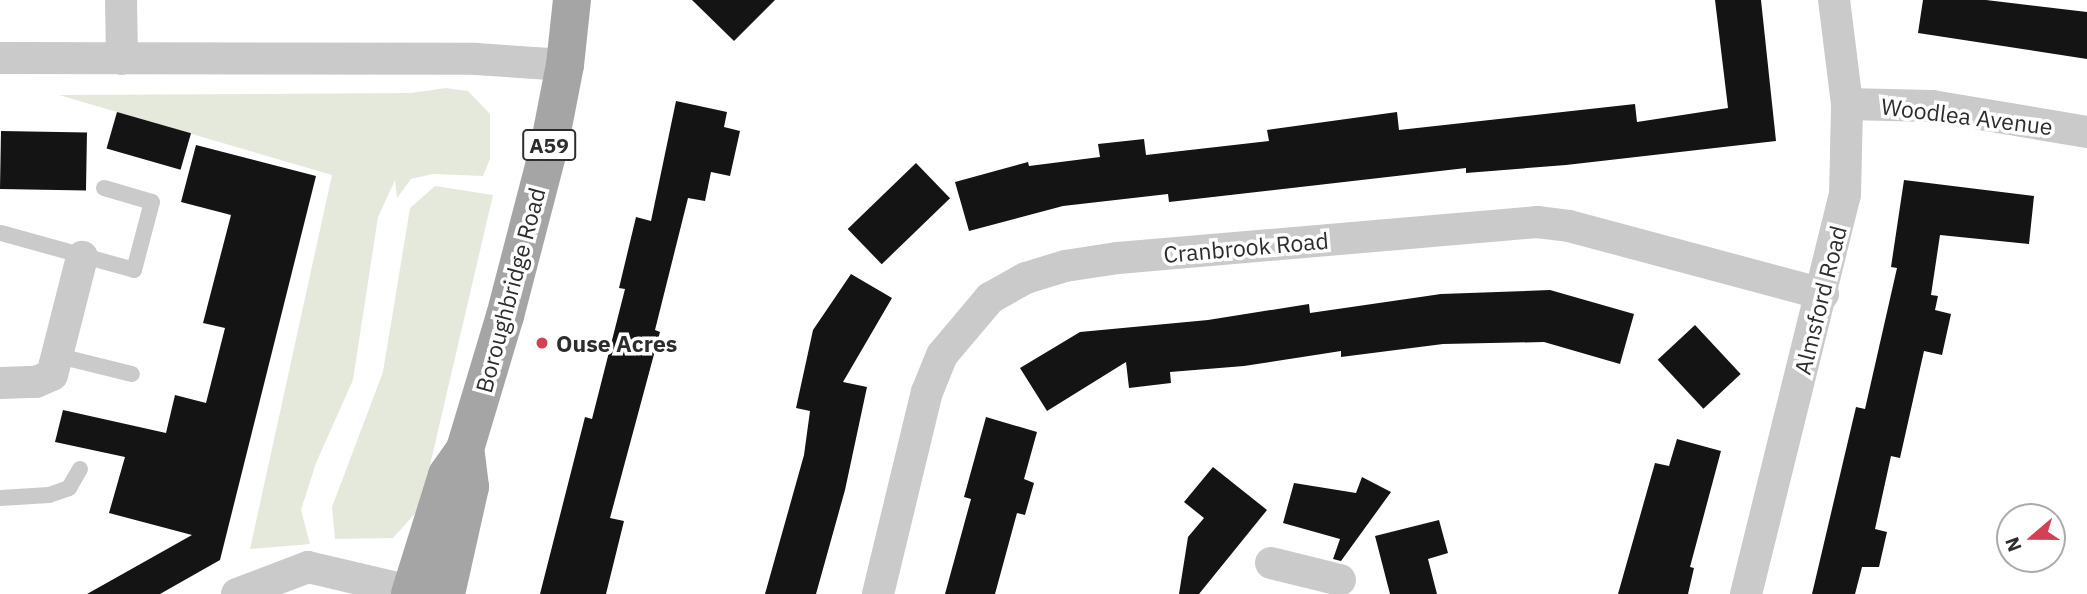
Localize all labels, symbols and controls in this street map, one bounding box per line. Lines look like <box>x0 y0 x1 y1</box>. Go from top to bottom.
street label: Woodlea Avenue <box>1880 92 2054 140</box>
road number: A59 <box>521 128 577 162</box>
street label: Boroughbridge Road <box>469 184 551 396</box>
street label: Almsford Road <box>1788 223 1852 377</box>
street label: Cranbrook Road <box>1162 226 1330 268</box>
place label: Ouse Acres <box>556 329 677 357</box>
marker: Ouse Acres <box>534 335 550 351</box>
north arrow <box>1996 503 2066 573</box>
text: N <box>2000 534 2027 555</box>

